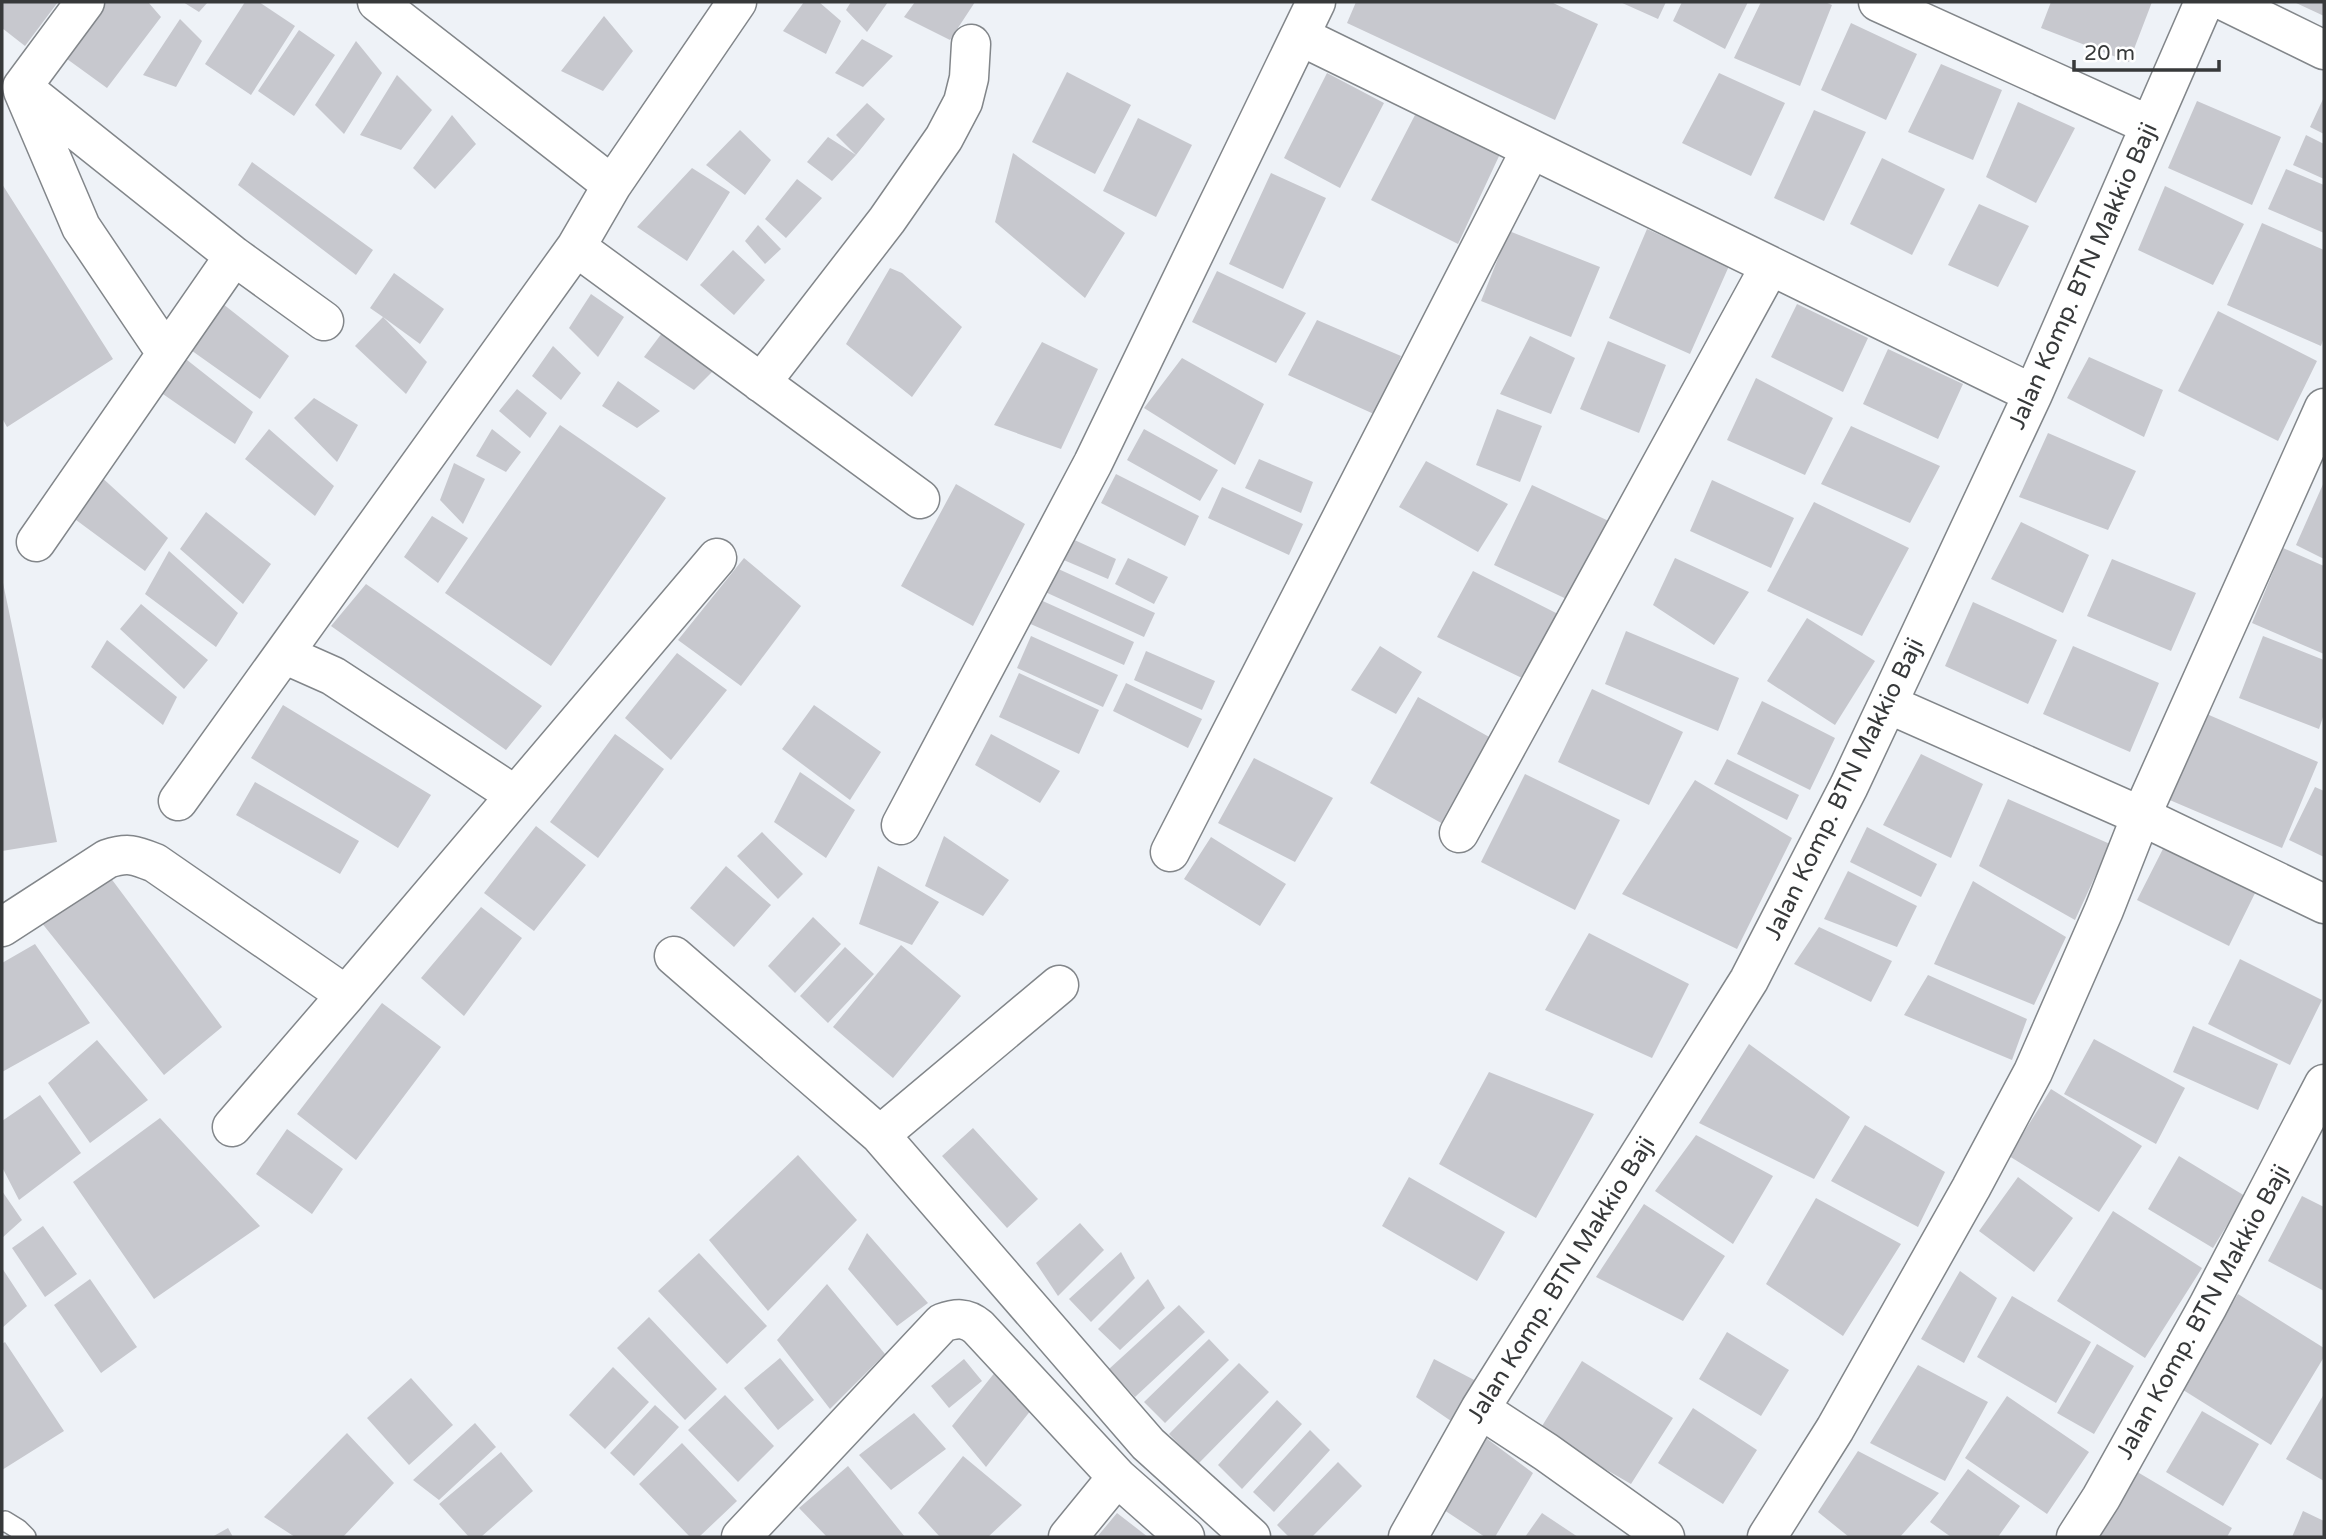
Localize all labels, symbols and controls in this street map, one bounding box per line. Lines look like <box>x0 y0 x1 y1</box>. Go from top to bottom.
scale bar <box>2074 28 2219 72</box>
text: 20 m <box>2084 41 2135 66</box>
street label: Jalan Komp. BTN Makkio Baji <box>2002 118 2164 434</box>
street label: Jalan Komp. BTN Makkio Baji <box>1758 633 1930 945</box>
street label: Jalan Komp. BTN Makkio Baji <box>1461 1131 1661 1429</box>
street label: Jalan Komp. BTN Makkio Baji <box>2110 1159 2296 1465</box>

